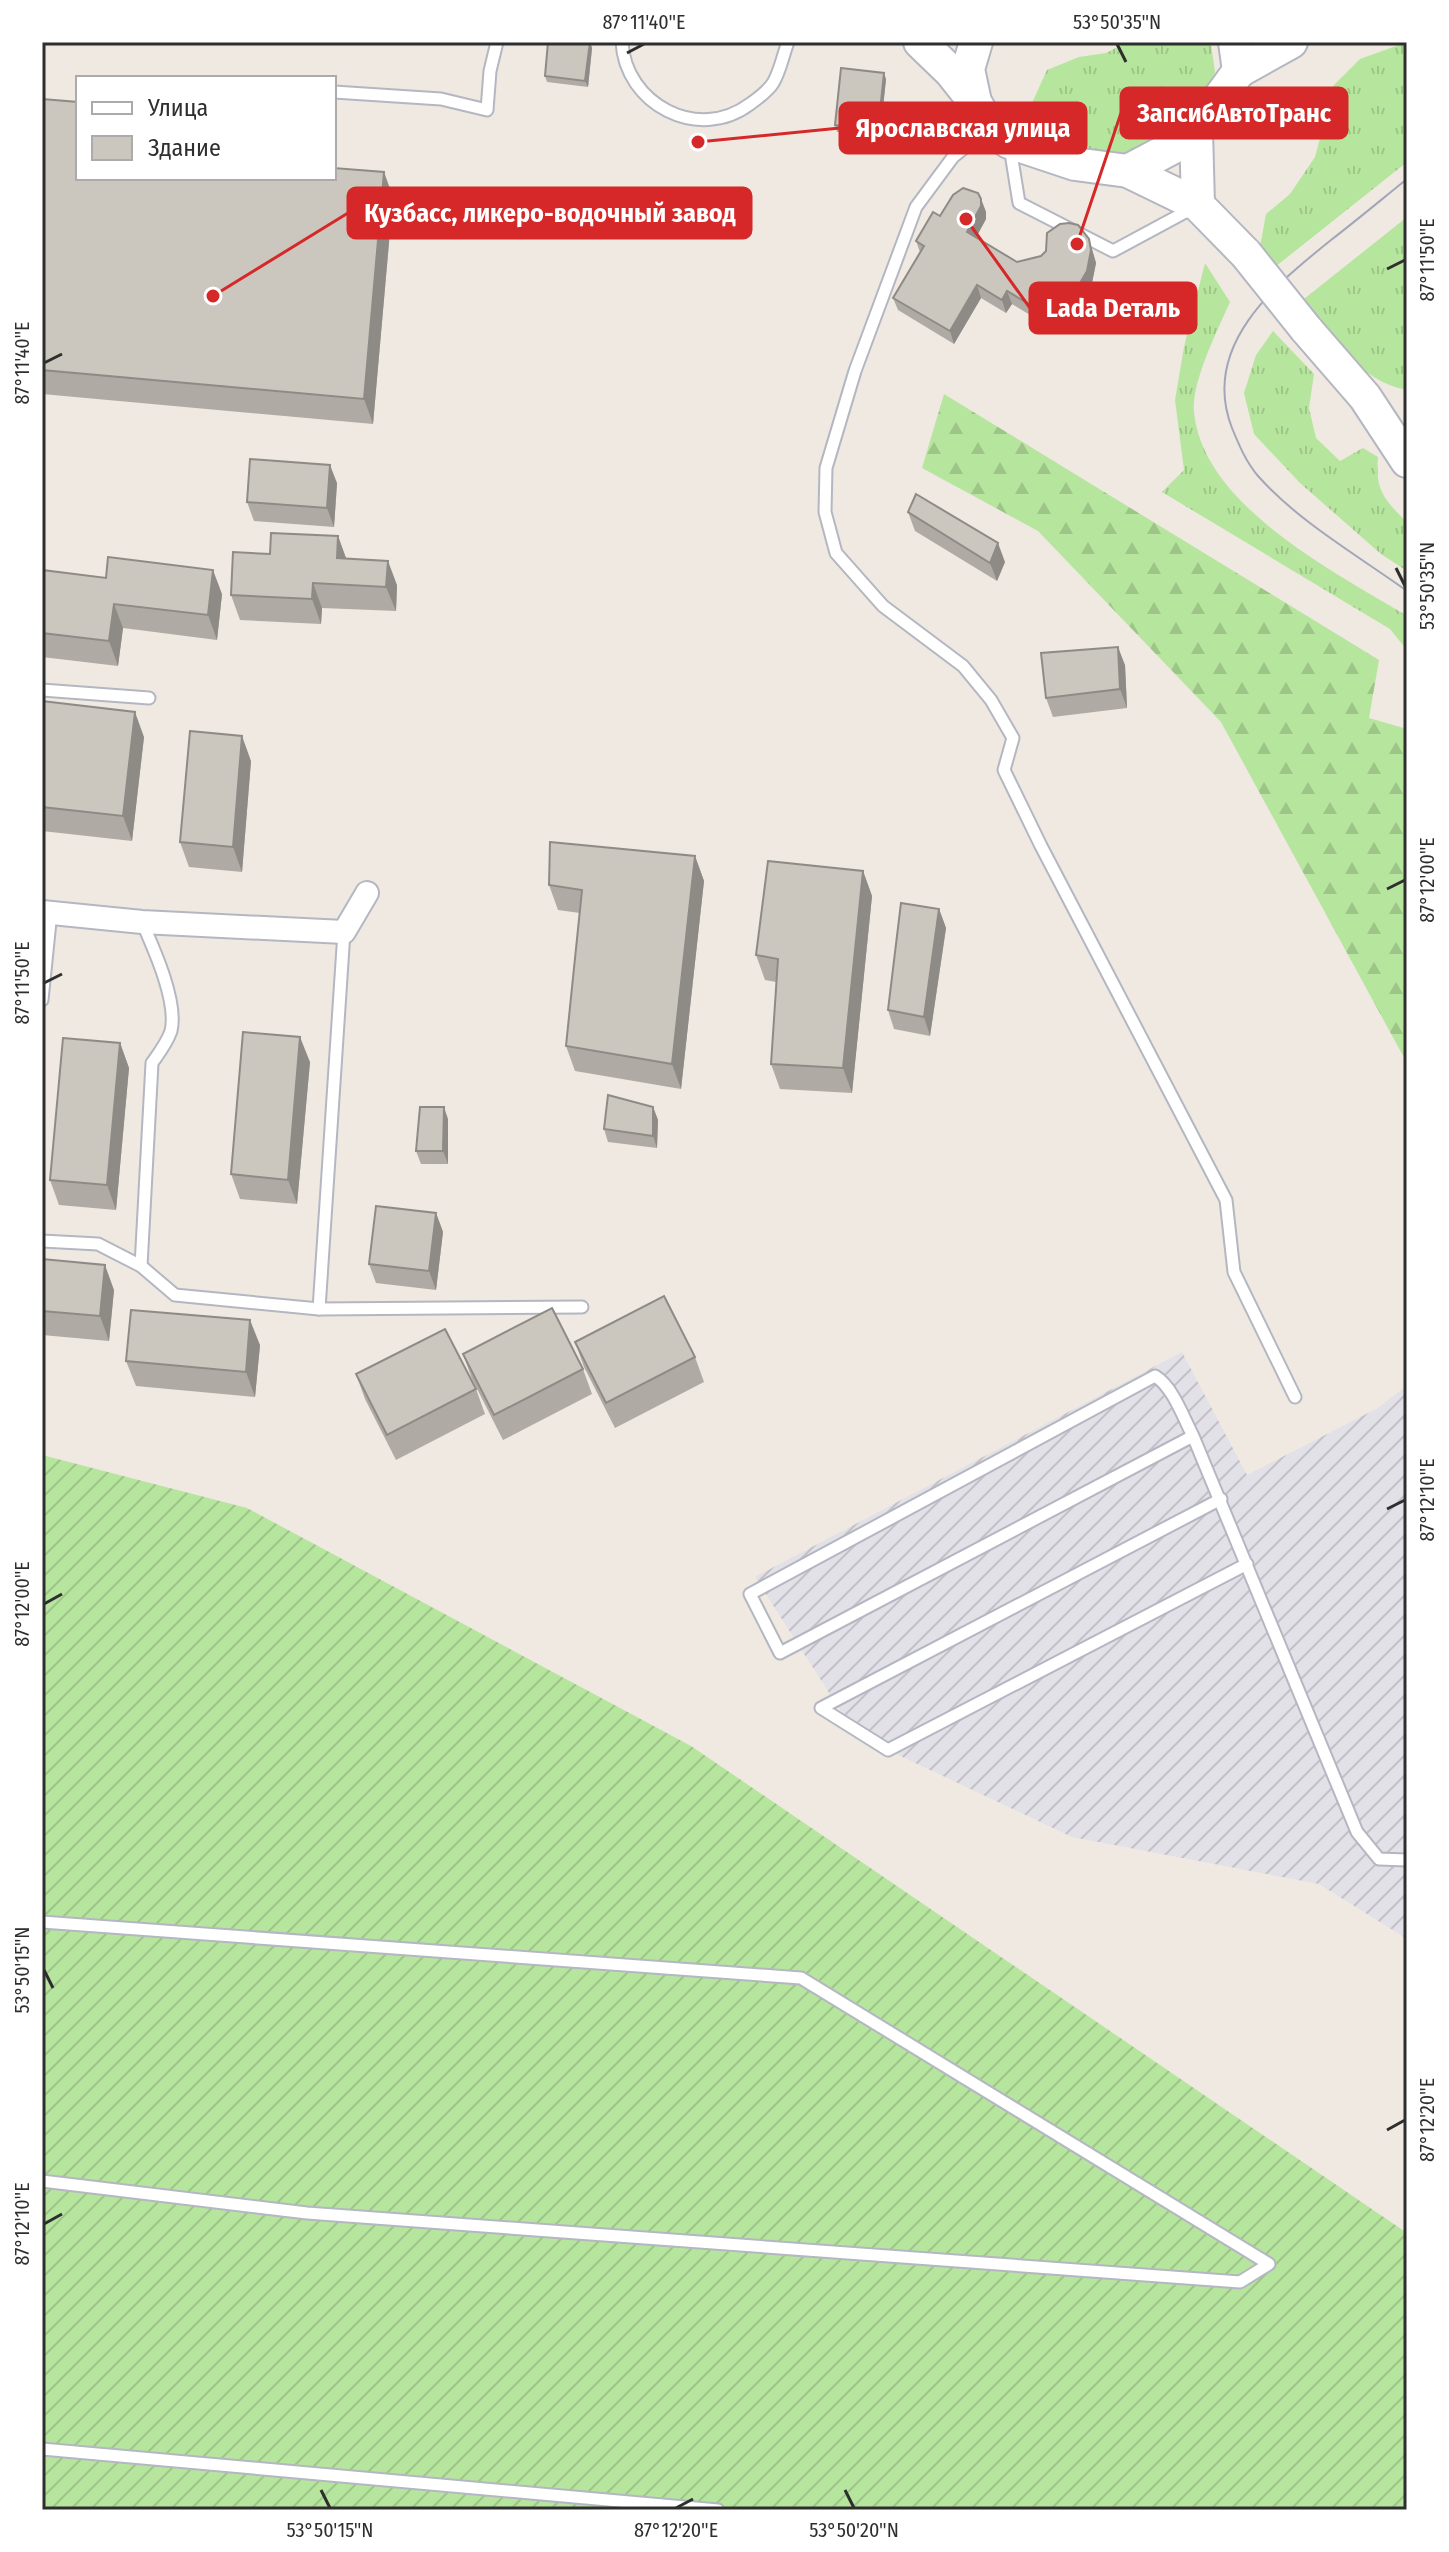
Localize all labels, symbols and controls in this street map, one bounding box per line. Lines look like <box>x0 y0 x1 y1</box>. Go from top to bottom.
text: 87°11'40"E <box>603 10 685 34</box>
text: 53°50'35"N <box>1073 10 1161 34</box>
legend <box>76 76 336 180</box>
callout: ЗапсибАвтоТранс <box>1121 88 1347 138</box>
text: Улица <box>147 94 208 122</box>
text: ЗапсибАвтоТранс <box>1136 98 1332 129</box>
callout: Ярославская улица <box>840 103 1086 153</box>
text: Ярославская улица <box>856 113 1070 144</box>
text: Здание <box>148 134 221 162</box>
callout: Кузбасс, ликеро-водочный завод <box>348 188 751 238</box>
text: Кузбасс, ликеро-водочный завод <box>364 198 736 229</box>
text: 87°11'50"E <box>1415 218 1439 302</box>
callout: Lada Dеталь <box>1030 283 1196 333</box>
text: Lada Dеталь <box>1046 293 1181 324</box>
text: 87°11'40"E <box>10 322 34 404</box>
text: 53°50'35"N <box>1415 542 1439 630</box>
text: 87°12'00"E <box>1415 837 1439 923</box>
text: 87°11'50"E <box>10 941 34 1025</box>
text: 87°12'10"E <box>1415 1458 1439 1542</box>
text: 87°12'00"E <box>10 1561 34 1647</box>
text: 53°50'15"N <box>10 1927 34 2013</box>
text: 87°12'20"E <box>1415 2078 1439 2162</box>
text: 87°12'10"E <box>10 2182 34 2266</box>
text: 53°50'15"N <box>287 2518 373 2542</box>
text: 87°12'20"E <box>634 2518 718 2542</box>
text: 53°50'20"N <box>809 2518 899 2542</box>

